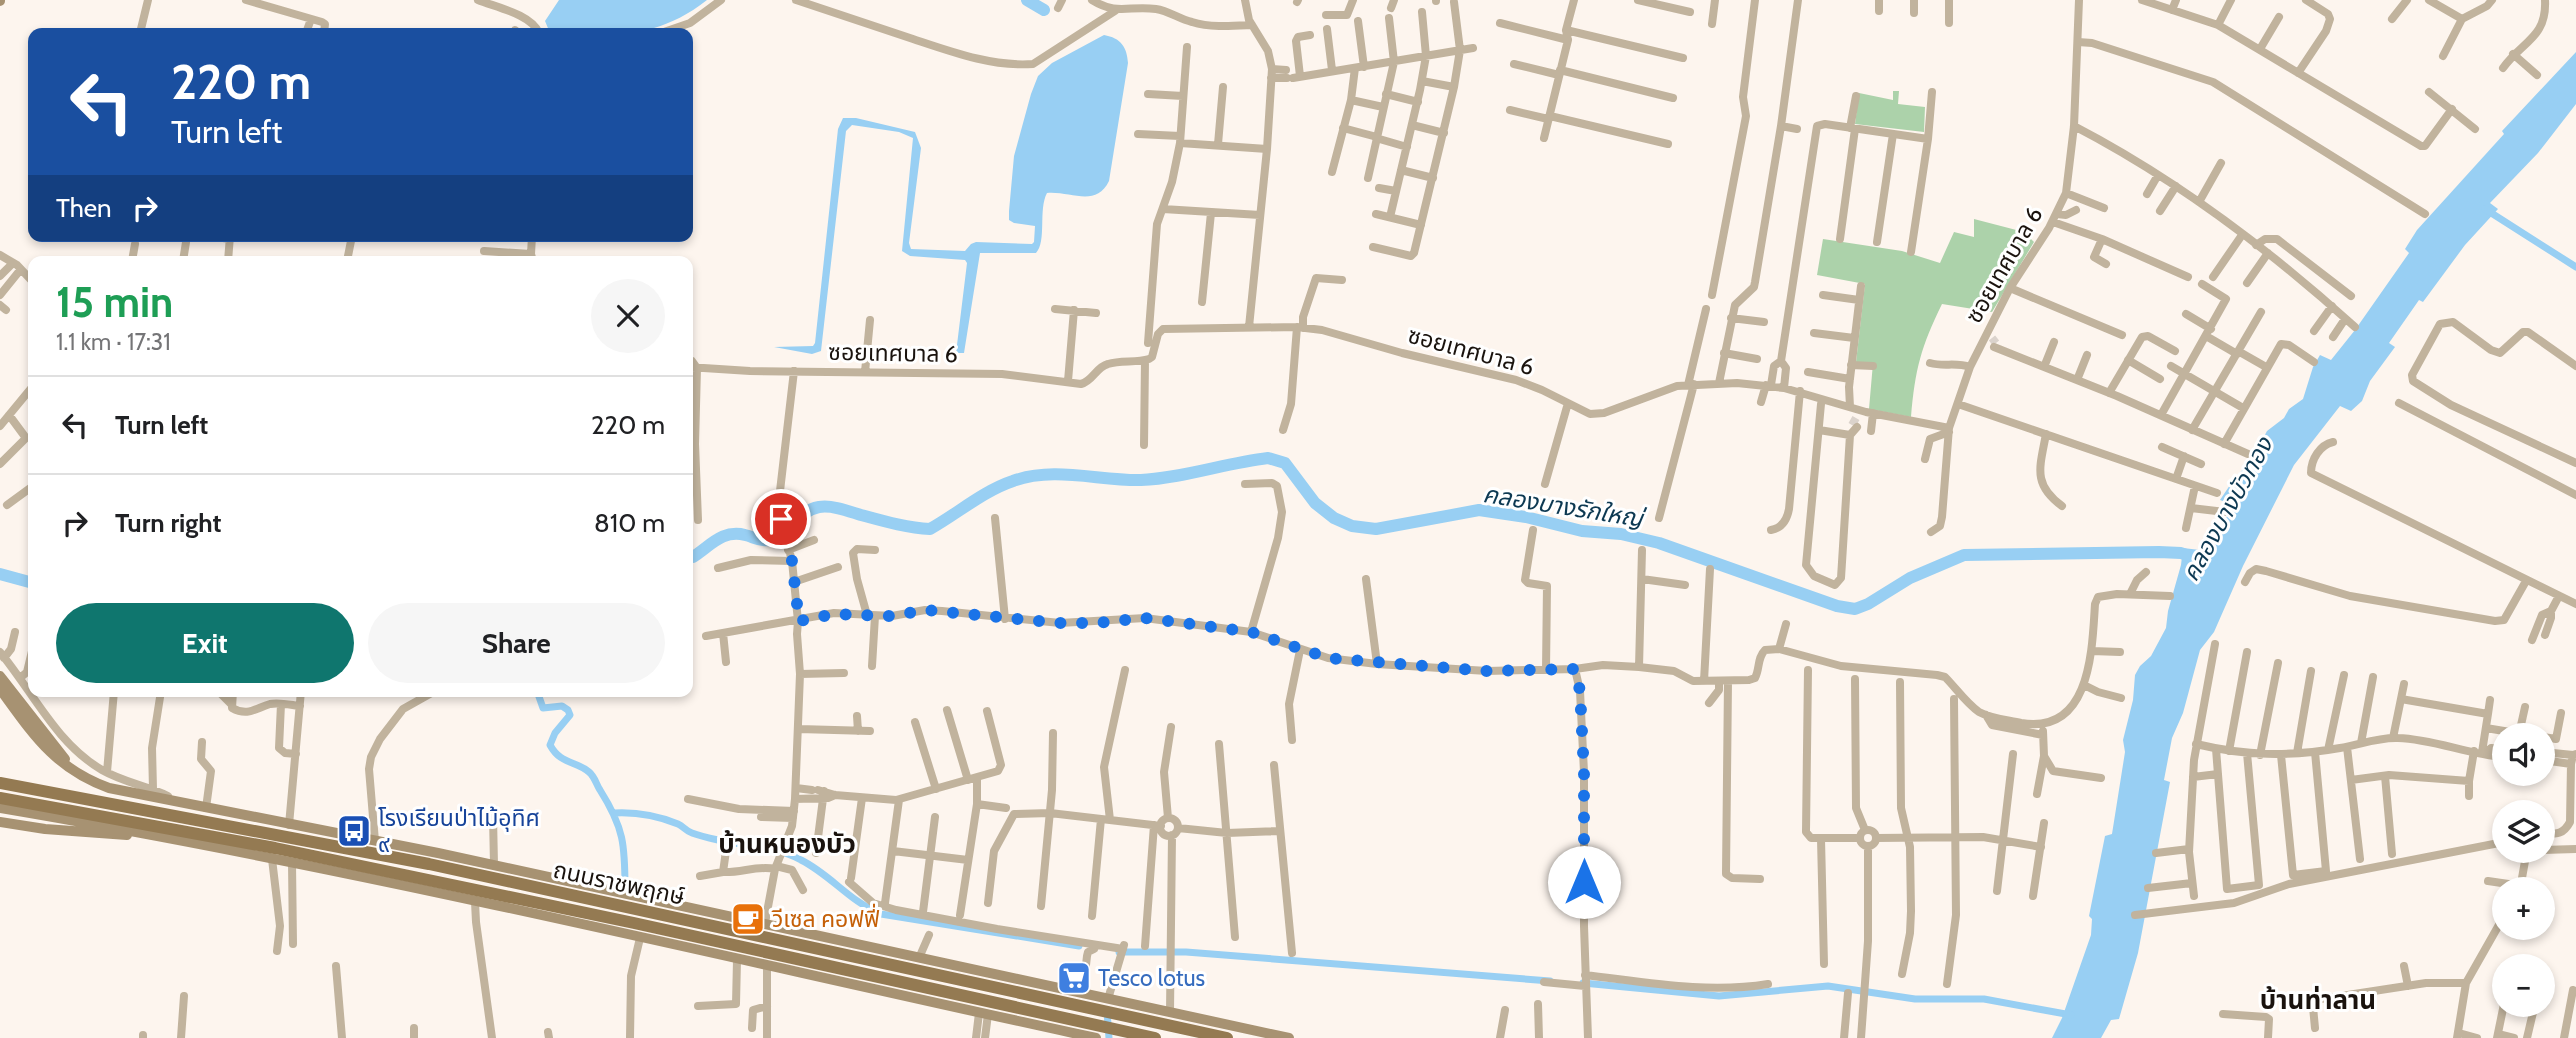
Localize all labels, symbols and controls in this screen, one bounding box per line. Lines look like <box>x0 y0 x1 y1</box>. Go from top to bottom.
text: 220 m <box>171 52 311 111</box>
icon: left <box>56 56 147 147</box>
text: Turn left <box>171 112 282 151</box>
icon: right <box>126 189 164 227</box>
text: Then <box>56 192 112 224</box>
street label: ซอยเทศบาล 6 <box>1960 202 2048 328</box>
text: 15 min <box>56 276 173 328</box>
button: close <box>591 279 665 353</box>
street label: ซอยเทศบาล 6 <box>1405 321 1537 381</box>
text: 1.1 km · 17:31 <box>56 328 171 356</box>
street label: ซอยเทศบาล 6 <box>828 338 958 368</box>
icon: left <box>56 406 94 444</box>
text: Turn left <box>115 409 208 441</box>
text: 220 m <box>591 409 665 441</box>
water label: คลองบางบัวทอง <box>2176 431 2279 586</box>
water label: คลองบางรักใหญ่ <box>1481 479 1648 533</box>
pin <box>751 489 811 549</box>
icon: arrive <box>762 500 800 538</box>
icon: right <box>56 504 94 542</box>
text: Turn right <box>115 507 221 539</box>
text: 810 m <box>594 507 665 539</box>
button: Exit <box>56 603 354 683</box>
button: Share <box>368 603 665 683</box>
map controls <box>2492 723 2555 1017</box>
button: sound <box>2492 723 2555 786</box>
button: layers <box>2492 800 2555 863</box>
place label: โรงเรียนป่าไม้อุทิศ ๙ <box>378 804 540 858</box>
bus stop icon: โรงเรียนป่าไม้อุทิศ ๙ <box>335 812 373 850</box>
district label: บ้านหนองบัว <box>718 828 856 860</box>
position arrow <box>1547 845 1621 919</box>
street label: ถนนราชพฤกษ์ <box>551 855 687 911</box>
button: + <box>2492 877 2555 940</box>
cafe icon: วีเซล คอฟฟี่ <box>729 900 767 938</box>
place label: วีเซล คอฟฟี่ <box>772 903 880 933</box>
button: − <box>2492 954 2555 1017</box>
supermarket icon: Tesco lotus <box>1055 959 1093 997</box>
place label: Tesco lotus <box>1098 964 1205 992</box>
district label: บ้านท่าลาน <box>2260 984 2376 1016</box>

